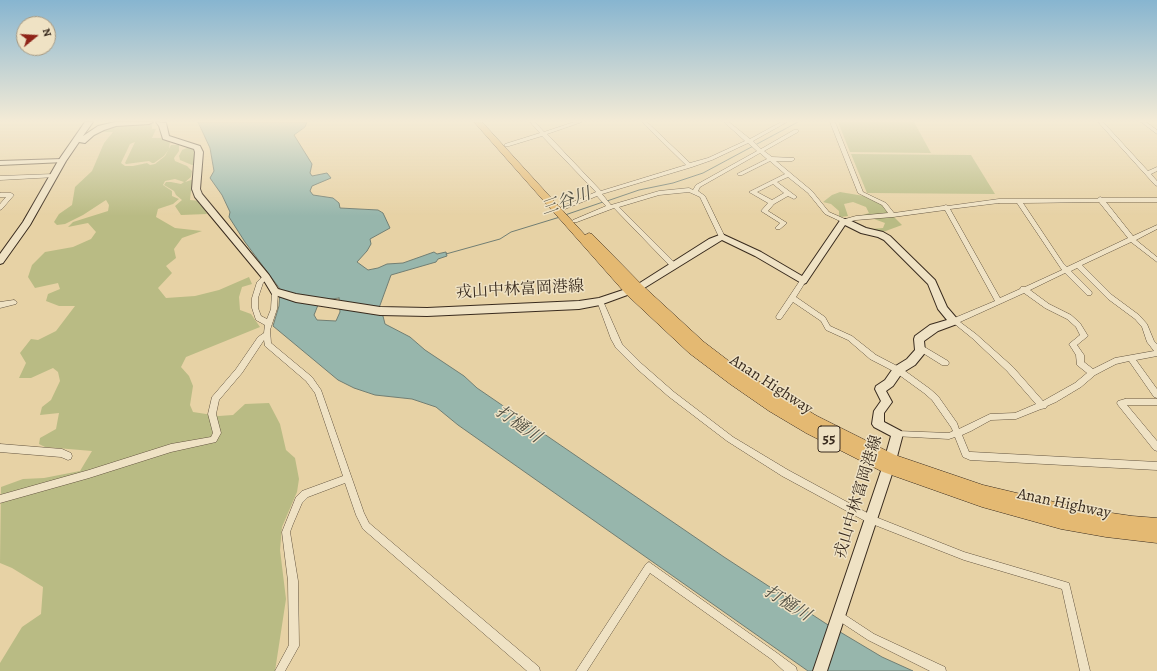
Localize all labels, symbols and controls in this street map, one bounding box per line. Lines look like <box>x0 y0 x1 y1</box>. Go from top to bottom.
north arrow <box>16 16 56 56</box>
text: N <box>39 26 55 39</box>
water label: 三谷川 <box>539 184 593 220</box>
street label: 戎山中林富岡港線 <box>456 277 584 303</box>
street label: Anan Highway <box>726 351 816 419</box>
water label: 打樋川 <box>491 402 545 448</box>
road number: 55 <box>818 426 840 452</box>
street label: 戎山中林富岡港線 <box>831 433 887 561</box>
street label: Anan Highway <box>1015 485 1113 523</box>
water label: 打樋川 <box>760 582 814 626</box>

